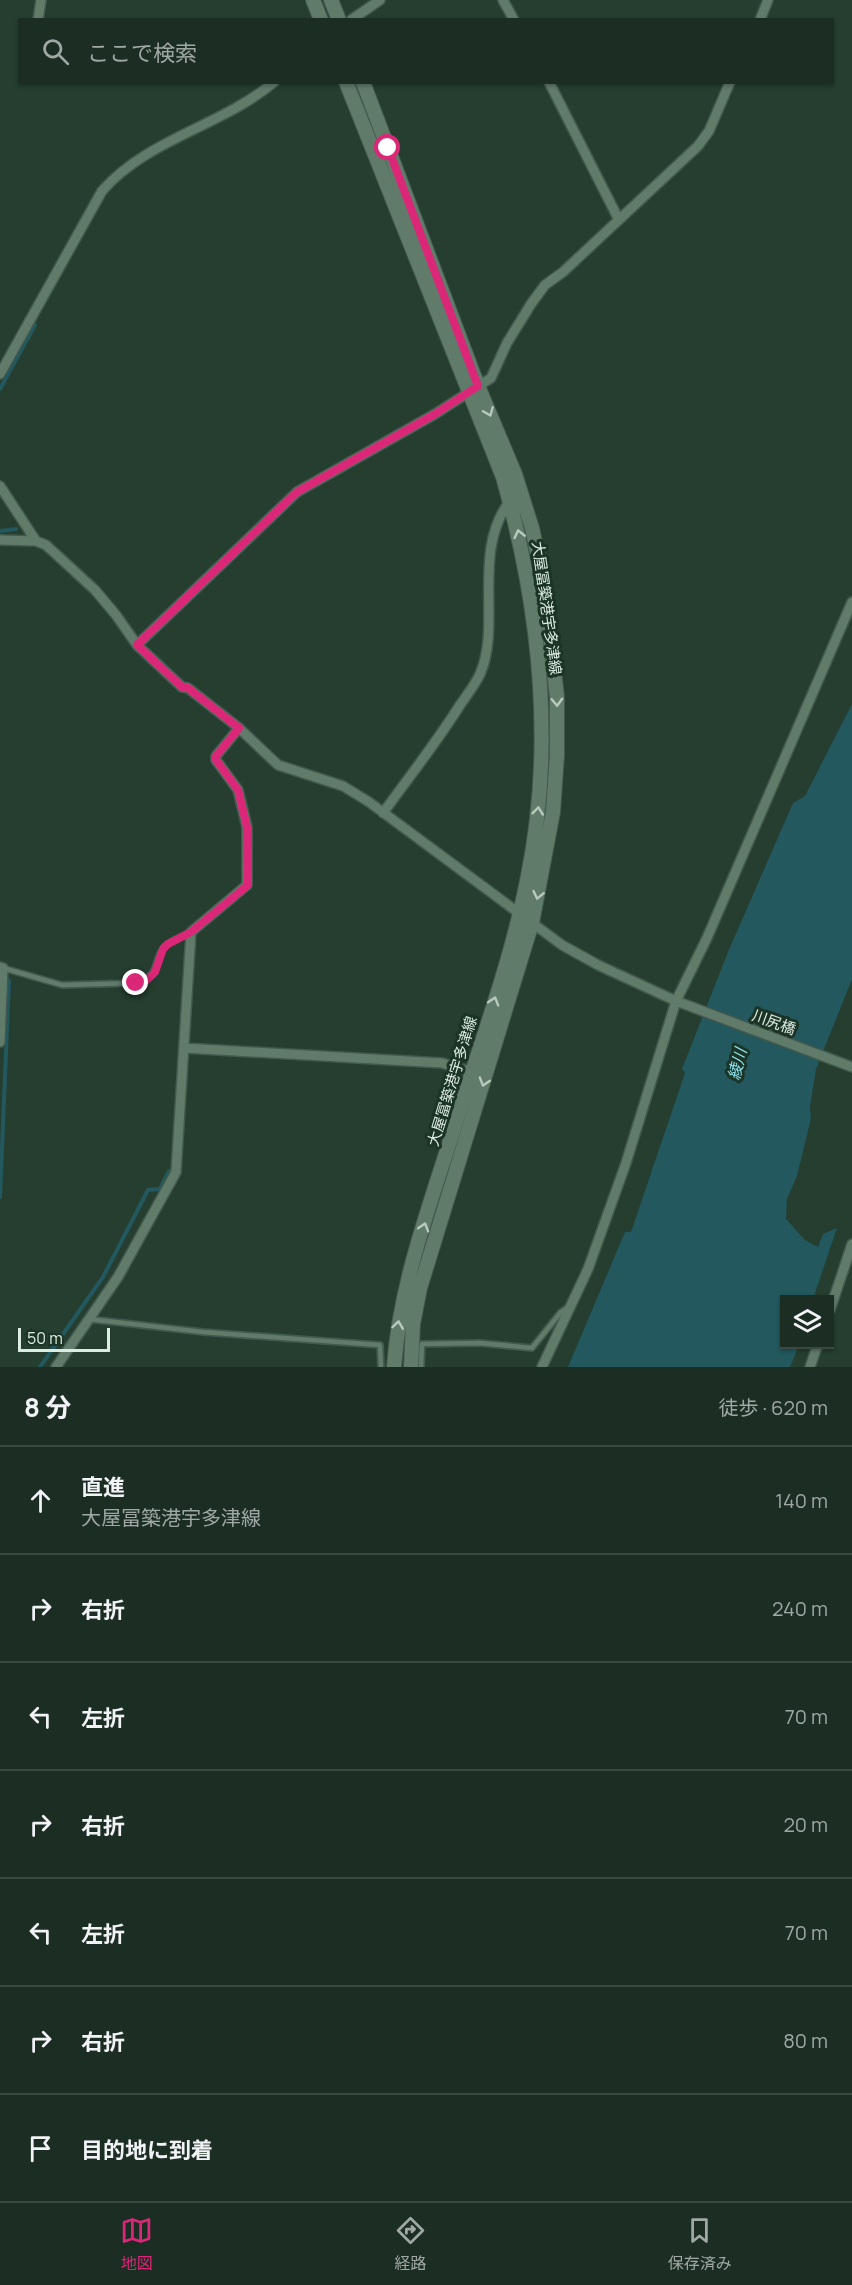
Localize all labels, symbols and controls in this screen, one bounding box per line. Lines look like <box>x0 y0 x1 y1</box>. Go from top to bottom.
search box <box>18 18 834 84</box>
icon: search <box>39 35 72 68</box>
text: ここで検索 <box>87 38 197 68</box>
route start <box>374 134 400 160</box>
one-way arrow <box>482 405 494 416</box>
one-way arrow <box>513 529 526 539</box>
street label: 大屋冨築港宇多津線 <box>527 540 567 676</box>
one-way arrow <box>551 697 563 706</box>
one-way arrow <box>531 806 544 816</box>
one-way arrow <box>532 890 545 900</box>
route end <box>122 969 148 995</box>
one-way arrow <box>487 996 499 1007</box>
street label: 川尻橋 <box>749 1004 799 1040</box>
street label: 大屋冨築港宇多津線 <box>422 1013 482 1149</box>
water label: 綾川 <box>722 1044 752 1082</box>
one-way arrow <box>479 1076 491 1087</box>
one-way arrow <box>416 1222 429 1233</box>
map controls <box>780 1295 834 1349</box>
button: layers <box>780 1295 834 1349</box>
one-way arrow <box>392 1320 404 1329</box>
scale bar <box>18 1325 110 1352</box>
text: 50 m <box>27 1327 63 1349</box>
text: 8 分 <box>24 1389 71 1425</box>
text: 徒歩 · 620 m <box>719 1394 828 1421</box>
text: 直進 <box>81 1472 125 1502</box>
icon: ahead <box>24 1484 57 1517</box>
text: 140 m <box>775 1487 828 1514</box>
text: 大屋冨築港宇多津線 <box>81 1504 261 1531</box>
icon: right <box>24 1592 57 1625</box>
text: 右折 <box>81 1595 125 1625</box>
text: 240 m <box>772 1595 828 1622</box>
icon: left <box>24 1700 57 1733</box>
text: 左折 <box>81 1703 125 1733</box>
text: 70 m <box>785 1703 828 1730</box>
icon: right <box>24 1808 57 1841</box>
text: 右折 <box>81 1811 125 1841</box>
text: 20 m <box>783 1811 828 1838</box>
icon: left <box>24 1916 57 1949</box>
text: 左折 <box>81 1919 125 1949</box>
text: 70 m <box>785 1919 828 1946</box>
icon: right <box>24 2024 57 2057</box>
text: 右折 <box>81 2027 125 2057</box>
text: 80 m <box>783 2027 828 2054</box>
icon: arrive <box>24 2132 57 2165</box>
text: 目的地に到着 <box>81 2135 213 2165</box>
tab: 地図 <box>120 2214 153 2274</box>
tab: 経路 <box>394 2214 427 2274</box>
tab: 保存済み <box>668 2214 732 2274</box>

